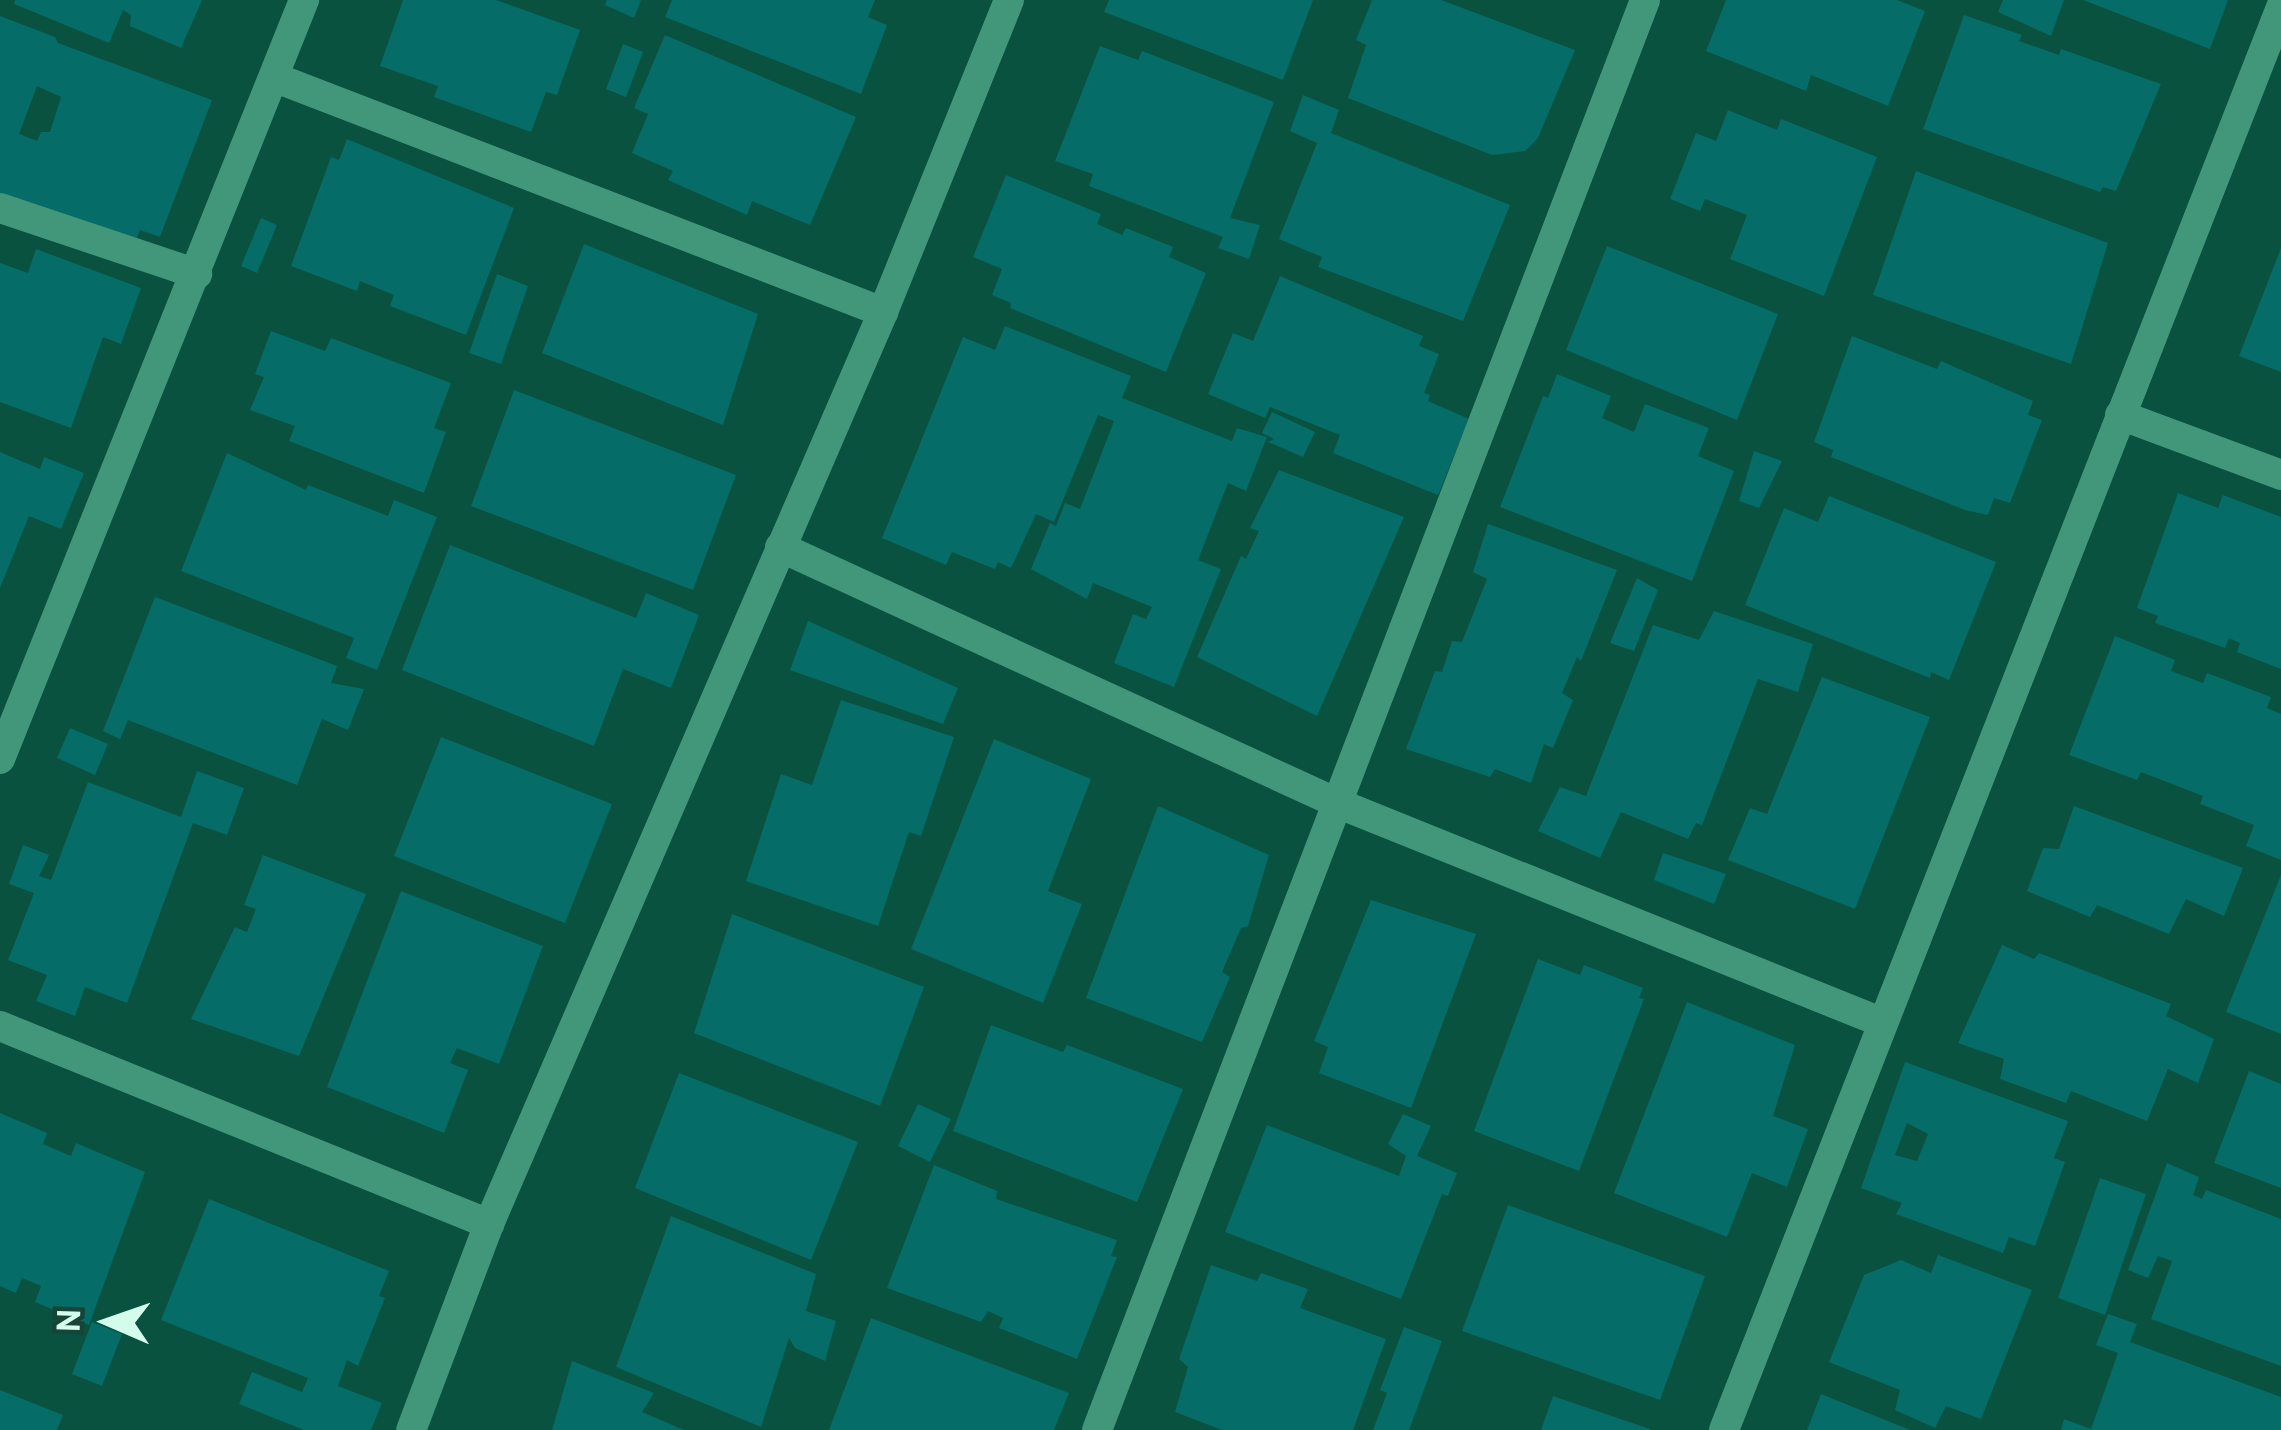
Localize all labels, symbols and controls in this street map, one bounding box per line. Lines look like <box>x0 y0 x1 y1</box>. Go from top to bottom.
north arrow <box>48 1262 168 1382</box>
text: N <box>51 1308 93 1333</box>

